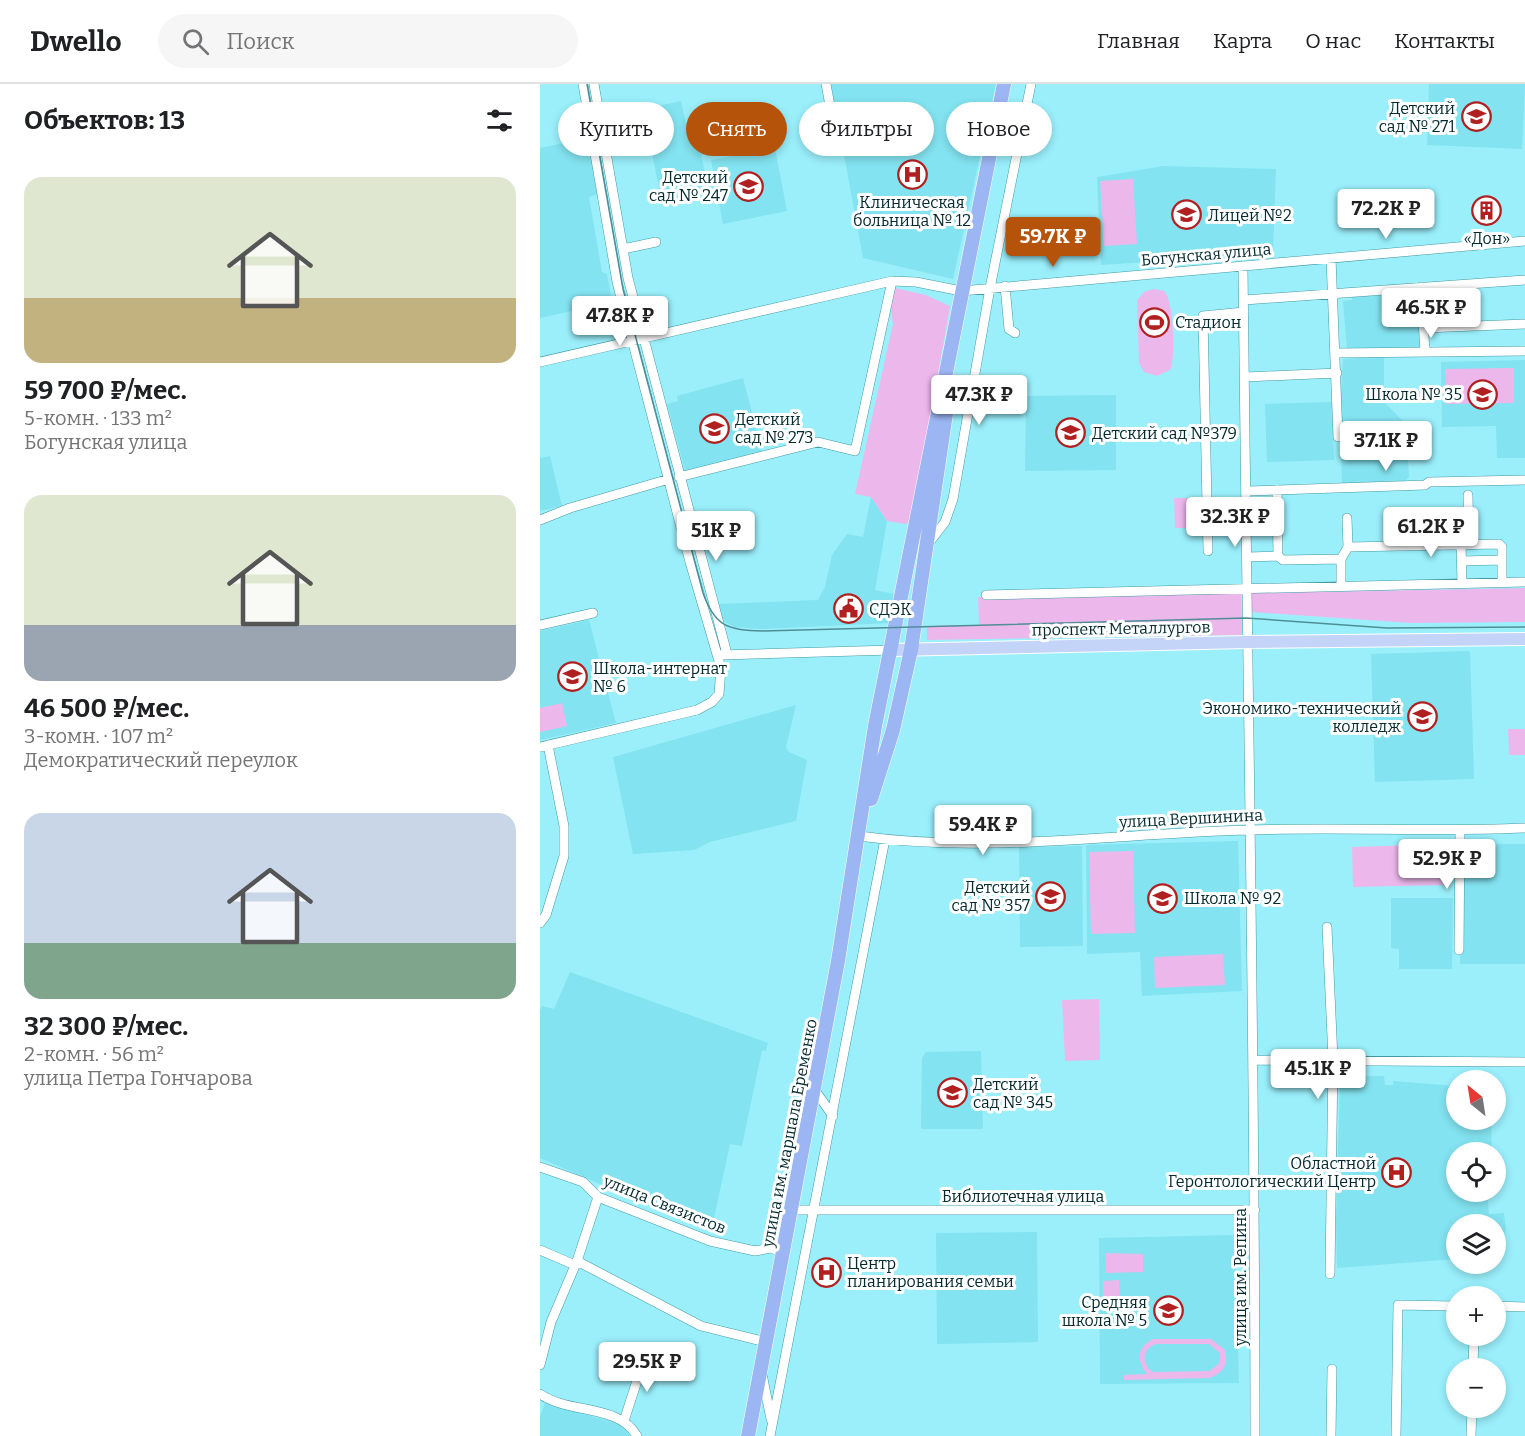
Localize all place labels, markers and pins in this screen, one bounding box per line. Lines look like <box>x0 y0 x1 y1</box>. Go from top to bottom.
place label: Детский сад № 271 <box>1379 99 1455 136</box>
school or university icon: Детский сад № 271 <box>1460 101 1492 133</box>
hospital icon: Клиническая больница № 12 <box>896 158 928 190</box>
place label: Детский сад № 247 <box>649 168 728 205</box>
school or university icon: Детский сад № 247 <box>733 170 765 202</box>
pin: 72.2K ₽ <box>1331 189 1441 240</box>
place label: Клиническая больница № 12 <box>853 193 971 230</box>
building icon: «Дон» <box>1471 194 1503 226</box>
school or university icon: Лицей №2 <box>1171 199 1203 231</box>
place label: Лицей №2 <box>1208 206 1292 225</box>
pin: 59.7K ₽ <box>998 217 1108 268</box>
place label: «Дон» <box>1464 229 1510 248</box>
pin: 46.5K ₽ <box>1376 288 1486 339</box>
pin: 47.8K ₽ <box>565 296 675 347</box>
sports icon: Стадион <box>1138 306 1170 338</box>
place label: Стадион <box>1175 313 1241 332</box>
pin: 47.3K ₽ <box>924 375 1034 426</box>
school or university icon: Школа № 35 <box>1467 378 1499 410</box>
place label: Школа № 35 <box>1365 385 1462 404</box>
place label: Детский сад № 273 <box>735 410 813 447</box>
school or university icon: Детский сад № 273 <box>698 412 730 444</box>
school or university icon: Детский сад №379 <box>1055 417 1087 449</box>
pin: 37.1K ₽ <box>1331 421 1441 472</box>
place label: Детский сад №379 <box>1092 424 1237 443</box>
pin: 32.3K ₽ <box>1180 497 1290 548</box>
pin: 61.2K ₽ <box>1376 507 1486 558</box>
pin: 51K ₽ <box>674 511 758 562</box>
public building icon: СДЭК <box>832 593 864 625</box>
place label: СДЭК <box>869 600 912 619</box>
place label: Школа-интернат № 6 <box>593 659 727 696</box>
school or university icon: Школа-интернат № 6 <box>556 661 588 693</box>
place label: Экономико-технический колледж <box>1203 699 1401 736</box>
school or university icon: Экономико-технический колледж <box>1406 701 1438 733</box>
pin: 59.4K ₽ <box>928 805 1038 856</box>
pin: 52.9K ₽ <box>1392 839 1502 890</box>
place label: Детский сад № 357 <box>952 878 1030 915</box>
school or university icon: Детский сад № 357 <box>1035 880 1067 912</box>
school or university icon: Школа № 92 <box>1147 882 1179 914</box>
place label: Школа № 92 <box>1184 889 1281 908</box>
pin: 45.1K ₽ <box>1263 1049 1373 1100</box>
place label: Детский сад № 345 <box>973 1075 1053 1112</box>
school or university icon: Детский сад № 345 <box>936 1077 968 1109</box>
place label: Областной Геронтологический Центр <box>1168 1154 1376 1191</box>
hospital icon: Областной Геронтологический Центр <box>1381 1156 1413 1188</box>
place label: Центр планирования семьи <box>847 1254 1014 1291</box>
hospital icon: Центр планирования семьи <box>810 1256 842 1288</box>
place label: Средняя школа № 5 <box>1062 1293 1147 1330</box>
school or university icon: Средняя школа № 5 <box>1152 1295 1184 1327</box>
pin: 29.5K ₽ <box>592 1342 702 1393</box>

